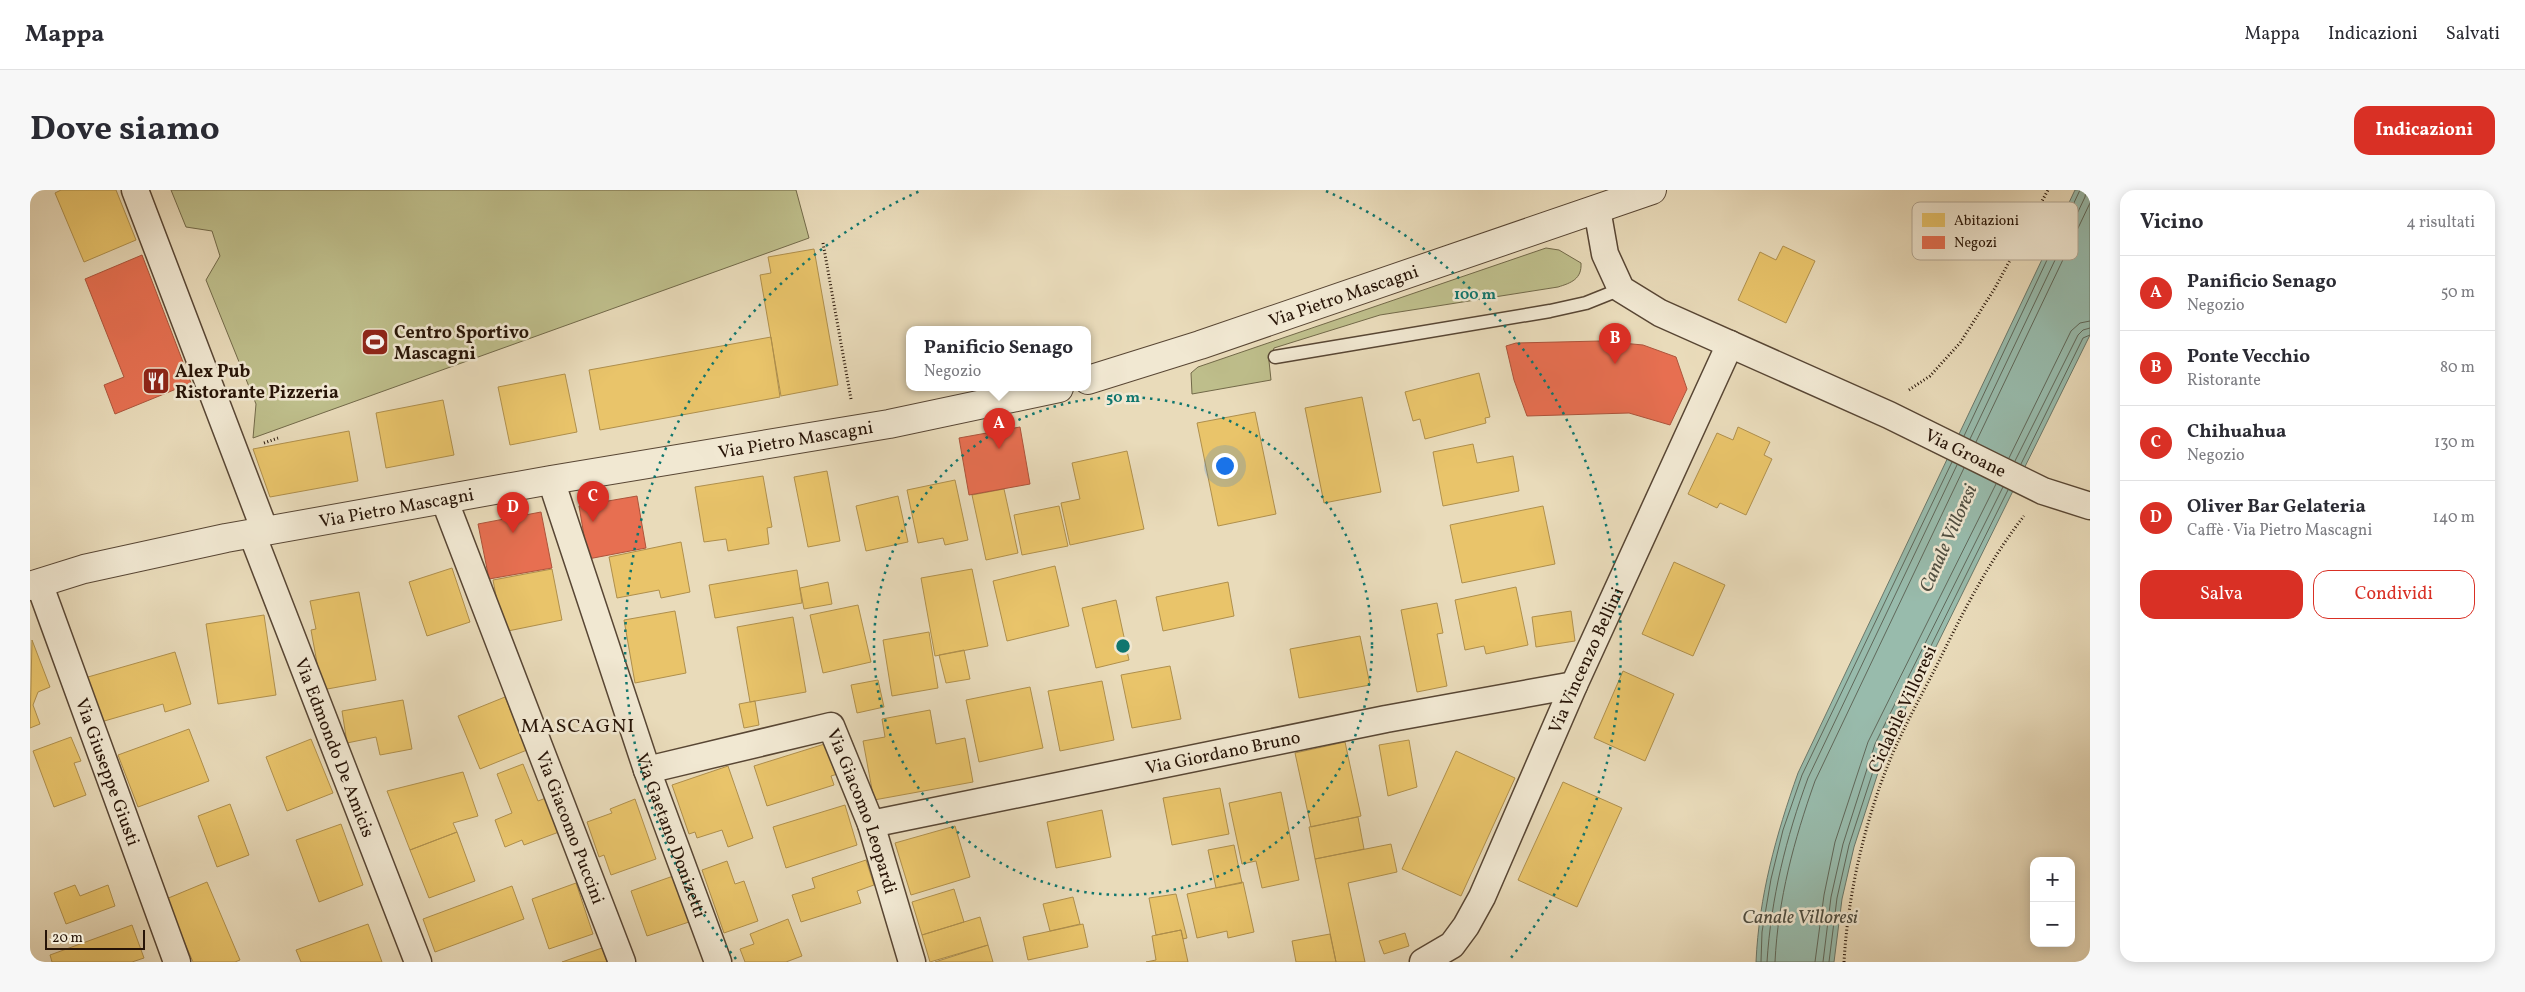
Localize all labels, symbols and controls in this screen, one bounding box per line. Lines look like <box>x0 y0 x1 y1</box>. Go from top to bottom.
text: Mappa <box>25 18 104 52</box>
text: Mappa <box>2245 22 2300 47</box>
text: Indicazioni <box>2328 22 2418 47</box>
text: Salvati <box>2446 22 2500 47</box>
text: Dove siamo <box>30 106 220 154</box>
button: Indicazioni <box>2354 106 2495 155</box>
legend <box>1912 202 2078 260</box>
text: Vicino <box>2140 208 2204 237</box>
text: Abitazioni <box>1954 212 2019 231</box>
text: 4 risultati <box>2406 212 2475 234</box>
text: Negozi <box>1954 234 1997 253</box>
street label: Via Pietro Mascagni <box>1266 260 1422 334</box>
text: Panificio Senago <box>2187 269 2337 295</box>
text: A <box>2150 282 2162 304</box>
text: 50 m <box>2441 282 2475 304</box>
text: 100 m <box>1454 285 1497 306</box>
text: Negozio <box>2187 295 2245 317</box>
place label: Centro Sportivo Mascagni <box>394 321 529 367</box>
pin: B <box>1599 323 1631 364</box>
popup <box>906 326 1091 391</box>
sports icon: Centro Sportivo Mascagni <box>360 327 390 357</box>
text: Panificio Senago <box>924 335 1073 361</box>
text: Ponte Vecchio <box>2187 344 2310 370</box>
text: B <box>2151 357 2161 379</box>
text: 80 m <box>2440 357 2475 379</box>
place label: Alex Pub Ristorante Pizzeria <box>175 360 339 406</box>
text: Negozio <box>924 361 981 383</box>
restaurant icon: Alex Pub Ristorante Pizzeria <box>141 366 171 396</box>
text: Ristorante <box>2187 370 2261 392</box>
text: 50 m <box>1106 388 1140 409</box>
pin: A <box>983 408 1015 449</box>
street label: Via Pietro Mascagni <box>716 416 875 466</box>
text: Chihuahua <box>2187 419 2286 445</box>
street label: Via Groane <box>1920 423 2010 485</box>
text: C <box>2151 432 2161 454</box>
text: 130 m <box>2434 432 2475 454</box>
text: Negozio <box>2187 445 2245 467</box>
your location <box>1212 453 1238 479</box>
pin: C <box>577 481 609 522</box>
water label: Canale Villoresi <box>1913 481 1984 597</box>
street label: Via Pietro Mascagni <box>317 483 476 535</box>
pin: D <box>497 492 529 533</box>
text: Oliver Bar Gelateria <box>2187 494 2366 520</box>
text: D <box>2150 507 2162 529</box>
text: 140 m <box>2433 507 2475 529</box>
text: Caffè · Via Pietro Mascagni <box>2187 520 2372 542</box>
button: Salva <box>2140 570 2303 619</box>
button: Condividi <box>2313 570 2475 619</box>
street label: Via Vincenzo Bellini <box>1543 583 1631 738</box>
centre of rings <box>1114 637 1132 655</box>
street label: Ciclabile Villoresi <box>1863 642 1944 777</box>
street label: Via Edmondo De Amicis <box>287 655 380 841</box>
street label: Via Giuseppe Giusti <box>68 695 145 850</box>
district label: MASCAGNI <box>521 713 635 741</box>
street label: Via Giacomo Leopardi <box>819 725 902 897</box>
street label: Via Giordano Bruno <box>1143 726 1303 782</box>
street label: Via Giacomo Puccini <box>528 748 610 908</box>
street label: Via Gaetano Donizetti <box>628 750 712 922</box>
map controls <box>2030 857 2075 947</box>
button: + <box>2030 857 2075 902</box>
button: − <box>2030 902 2075 947</box>
water label: Canale Villoresi <box>1742 905 1858 931</box>
scale bar <box>45 927 145 950</box>
text: 20 m <box>52 929 83 948</box>

